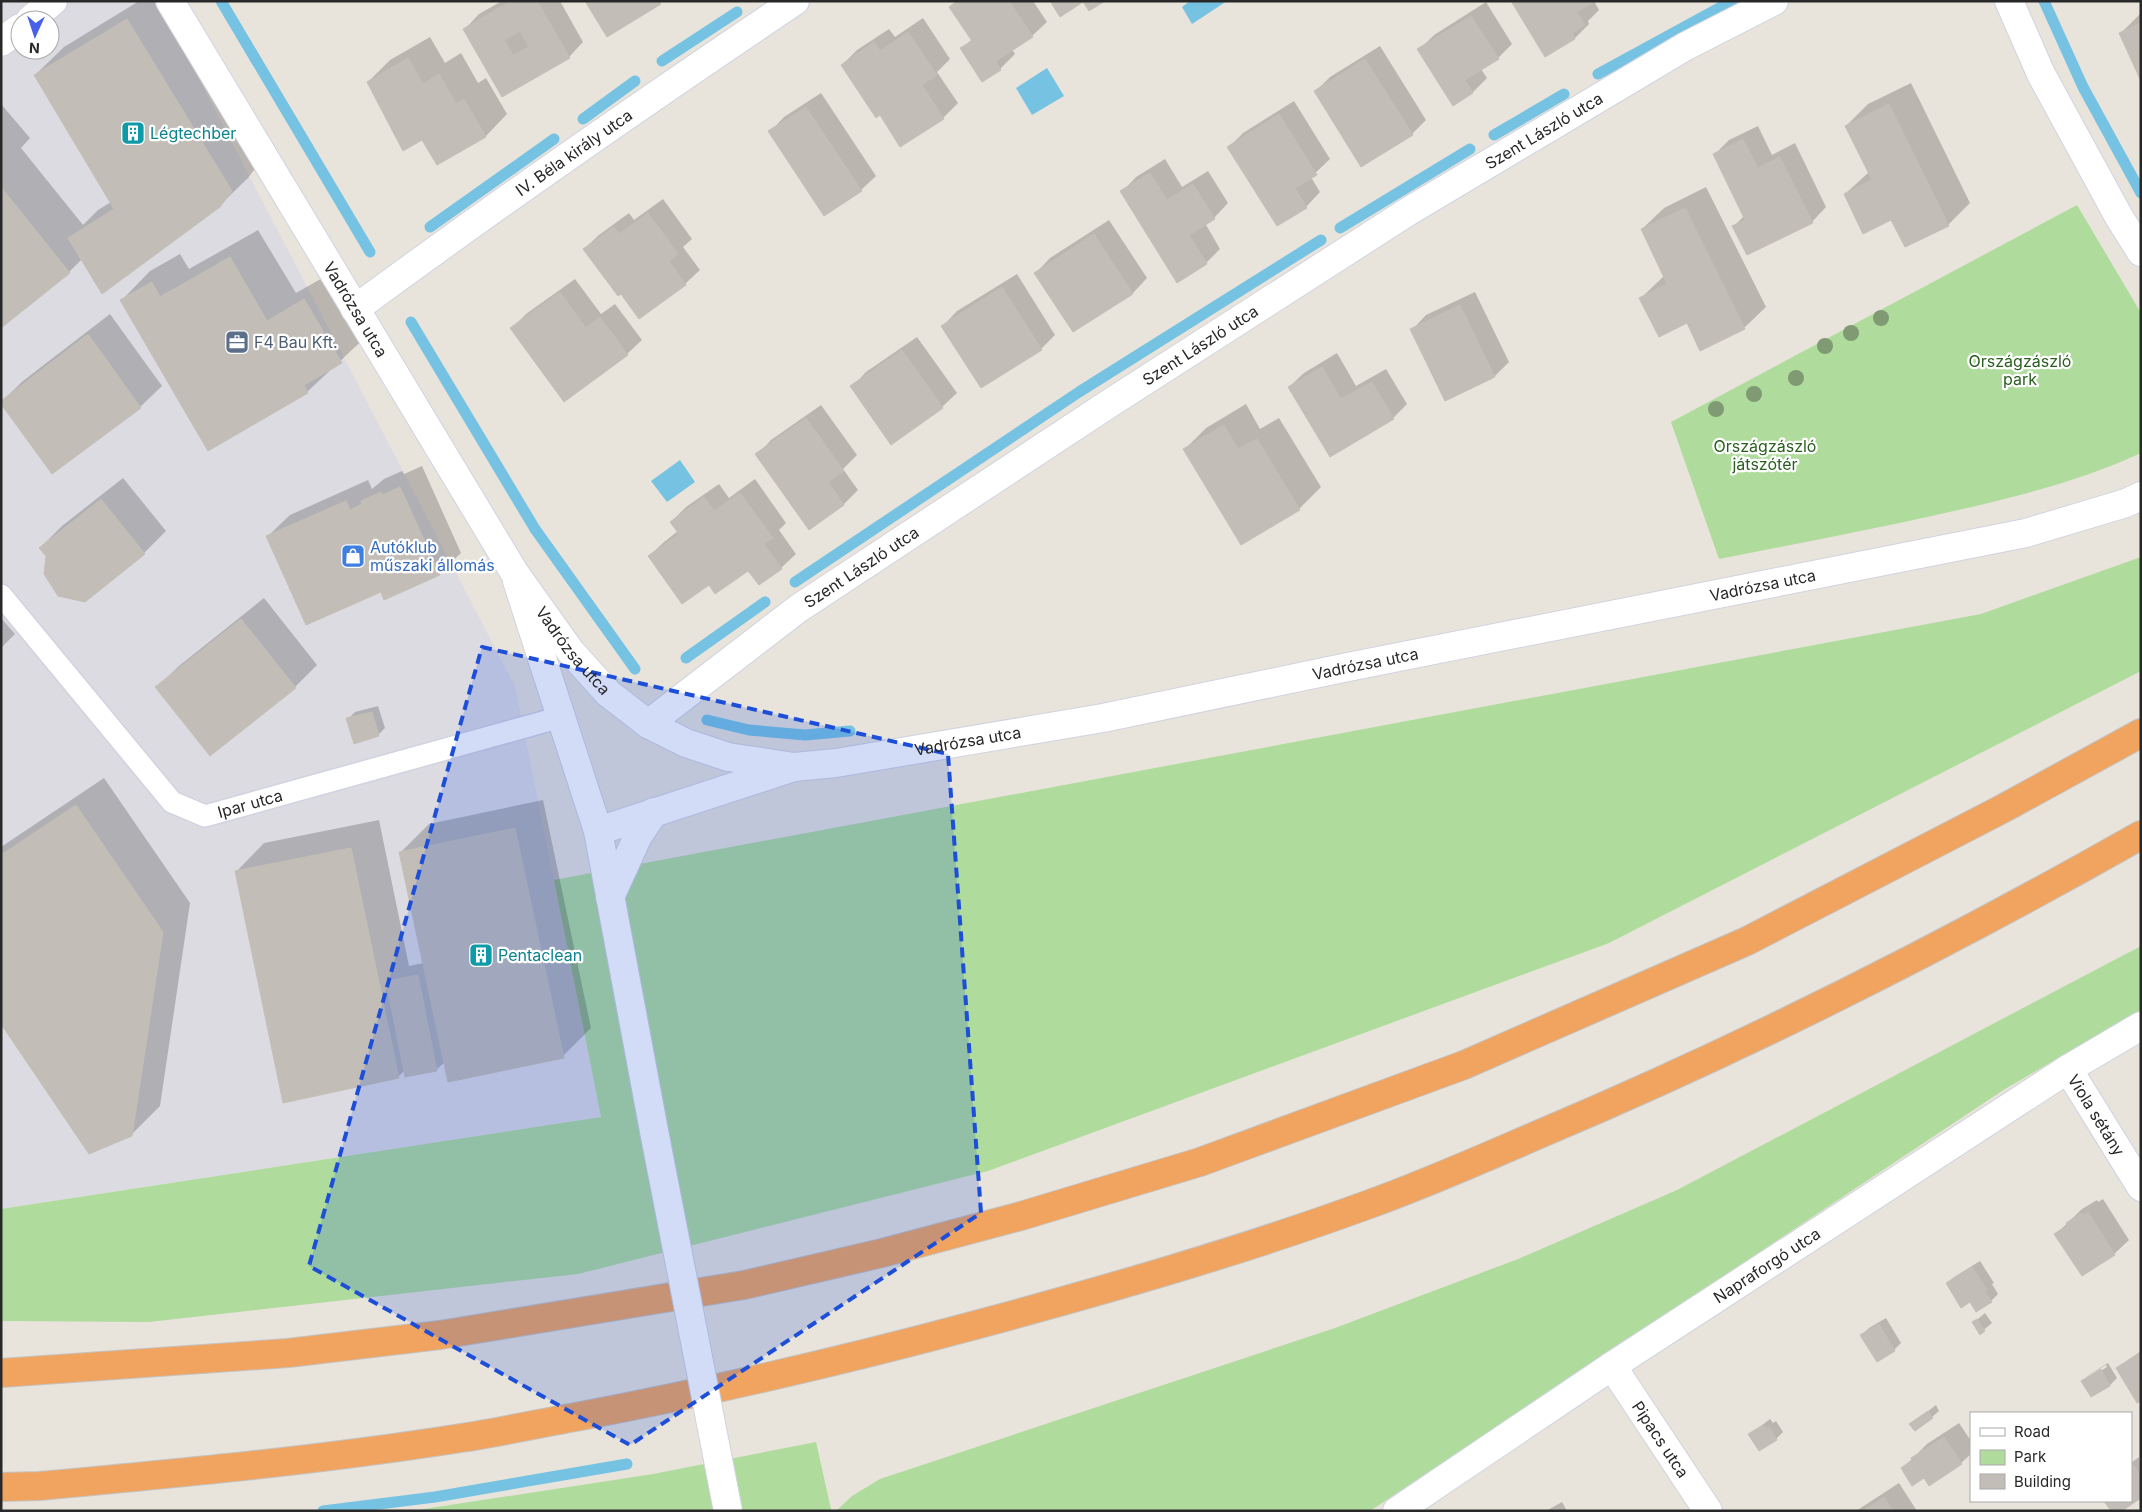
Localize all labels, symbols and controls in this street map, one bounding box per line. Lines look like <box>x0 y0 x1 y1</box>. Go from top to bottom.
north arrow <box>10 10 60 60</box>
text: N <box>29 40 40 57</box>
street label: Szent László utca <box>1481 88 1606 174</box>
street label: IV. Béla király utca <box>511 105 636 200</box>
building icon: Légtechber <box>120 120 146 146</box>
place label: Légtechber <box>150 123 236 143</box>
street label: Vadrózsa utca <box>319 258 392 361</box>
street label: Szent László utca <box>1139 301 1262 390</box>
office icon: F4 Bau Kft. <box>224 329 250 355</box>
place label: F4 Bau Kft. <box>254 332 338 352</box>
park label: Országzászló park <box>1969 351 2071 389</box>
park label: Országzászló játszótér <box>1714 436 1816 474</box>
street label: Szent László utca <box>800 522 923 612</box>
place label: Autóklub műszaki állomás <box>370 537 495 575</box>
shop icon: Autóklub műszaki állomás <box>340 543 366 569</box>
street label: Vadrózsa utca <box>1708 565 1817 605</box>
street label: Vadrózsa utca <box>532 602 615 699</box>
street label: Vadrózsa utca <box>1310 643 1420 684</box>
street label: Vadrózsa utca <box>913 722 1023 760</box>
street label: Ipar utca <box>215 785 285 822</box>
building icon: Pentaclean <box>468 942 494 968</box>
place label: Pentaclean <box>498 945 582 965</box>
street label: Viola sétány <box>2064 1070 2129 1159</box>
street label: Napraforgó utca <box>1710 1223 1824 1307</box>
street label: Pipacs utca <box>1628 1397 1693 1482</box>
legend <box>1970 1412 2132 1502</box>
text: Road <box>2014 1422 2050 1441</box>
text: Park <box>2014 1447 2047 1466</box>
text: Building <box>2014 1472 2071 1491</box>

